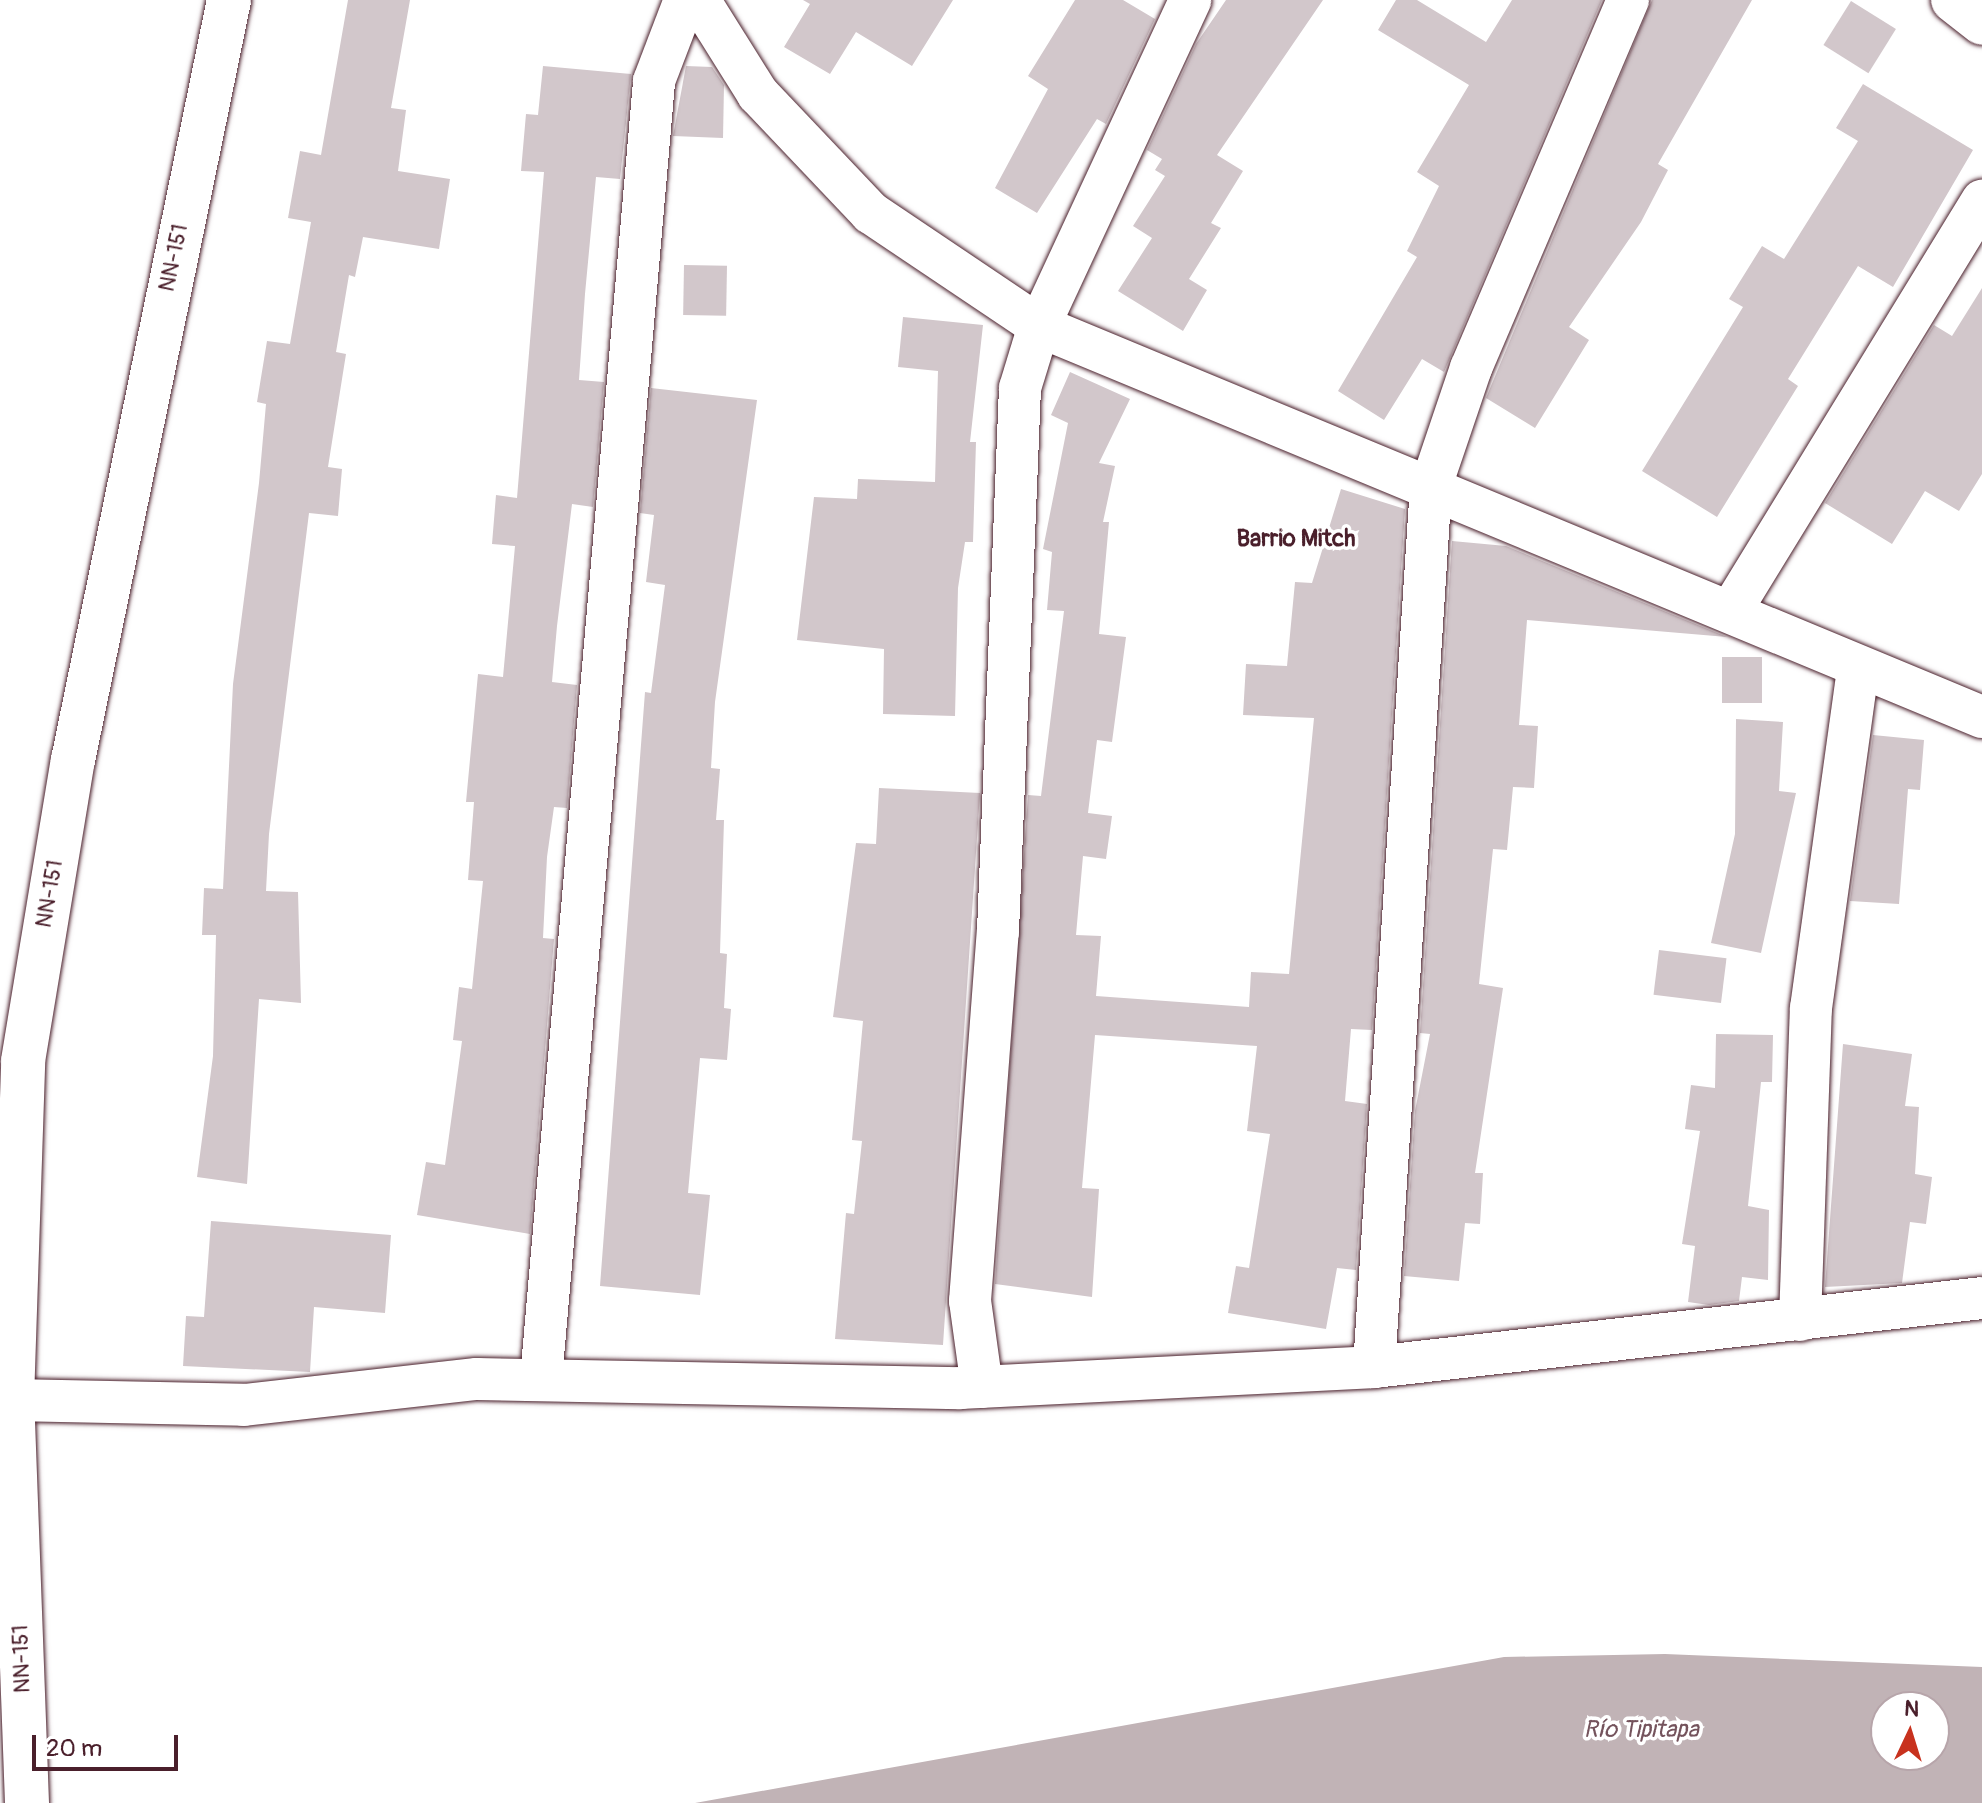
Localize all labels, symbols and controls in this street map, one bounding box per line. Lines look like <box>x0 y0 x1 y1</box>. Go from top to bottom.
street label: NN-151 <box>154 222 194 294</box>
district label: Barrio Mitch <box>1237 525 1355 553</box>
street label: NN-151 <box>31 858 69 930</box>
street label: NN-151 <box>8 1624 36 1694</box>
north arrow <box>1870 1691 1950 1771</box>
text: N <box>1903 1695 1920 1724</box>
water label: Río Tipitapa <box>1583 1716 1699 1744</box>
scale bar <box>36 1719 182 1769</box>
text: 20 m <box>46 1734 102 1763</box>

